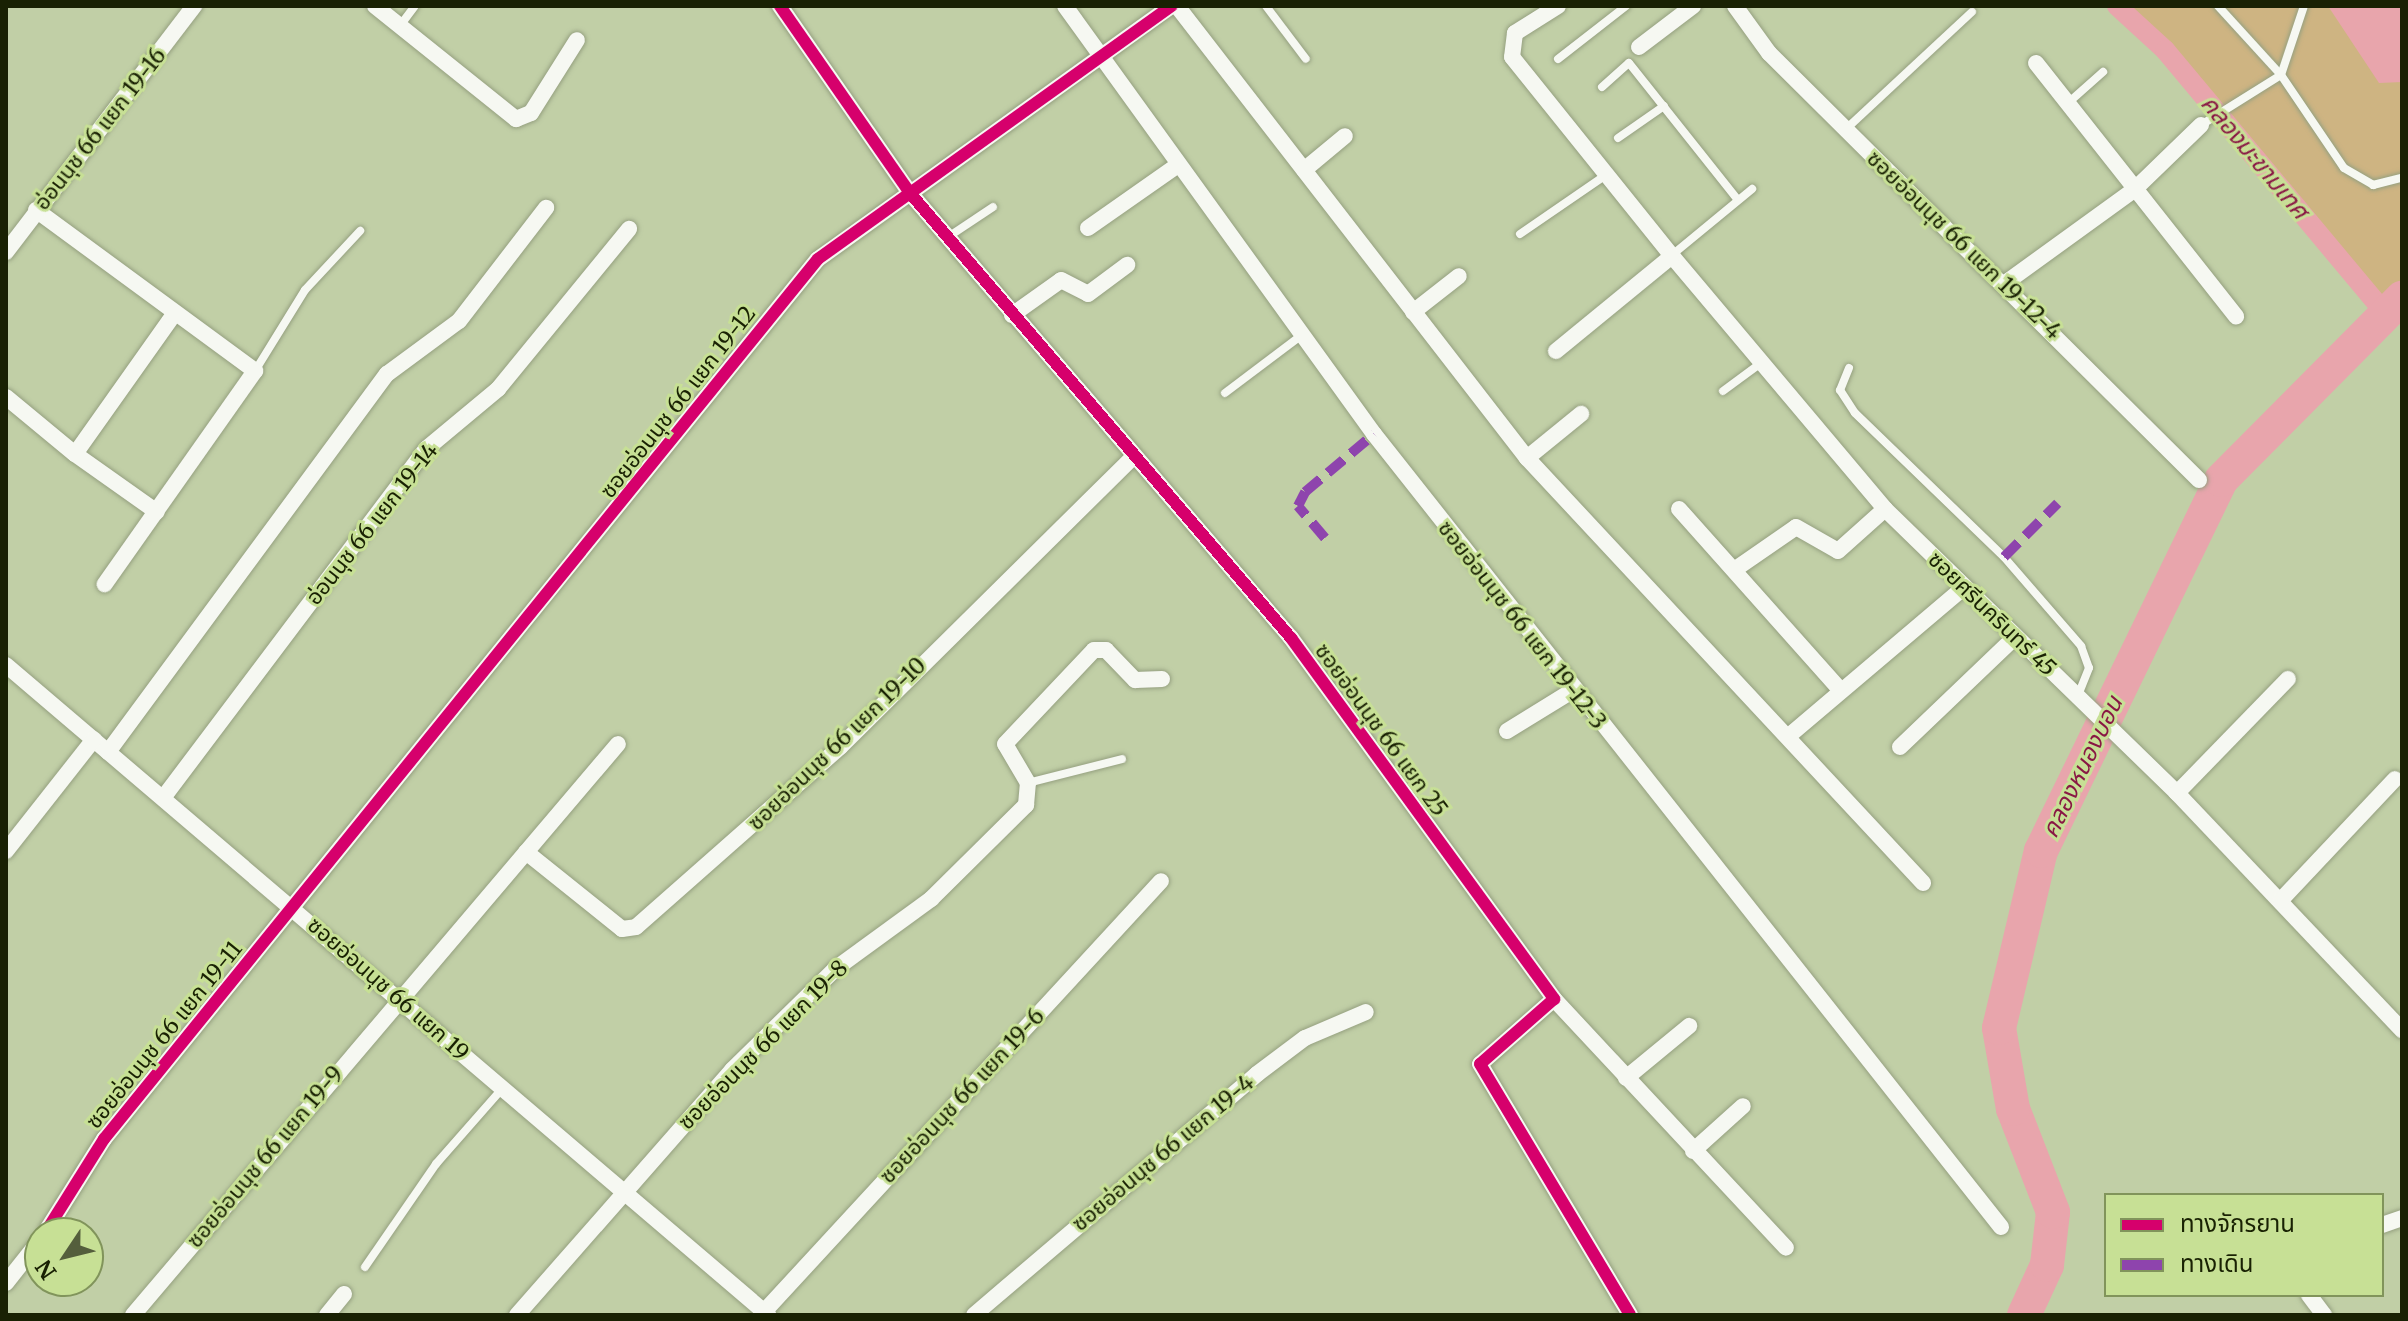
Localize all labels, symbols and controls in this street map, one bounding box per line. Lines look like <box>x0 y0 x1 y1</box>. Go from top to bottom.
street label: อ่อนนุช 66 แยก 19-16 <box>29 43 171 215</box>
water label: คลองมะขามเทศ <box>2195 89 2315 225</box>
street label: ซอยอ่อนนุช 66 แยก 19-12-4 <box>1861 145 2067 345</box>
street label: ซอยอ่อนนุช 66 แยก 19-12 <box>595 301 761 503</box>
street label: อ่อนนุช 66 แยก 19-14 <box>301 438 443 610</box>
street label: ซอยอ่อนนุช 66 แยก 19-12-3 <box>1432 516 1612 734</box>
street label: ซอยศรีนครินทร์ 45 <box>1923 546 2061 682</box>
street label: ซอยอ่อนนุช 66 แยก 25 <box>1309 638 1453 822</box>
street label: ซอยอ่อนนุช 66 แยก 19-10 <box>743 652 931 836</box>
water label: คลองหนองบอน <box>2035 692 2129 842</box>
street label: ซอยอ่อนนุช 66 แยก 19 <box>302 912 474 1066</box>
street label: ซอยอ่อนนุช 66 แยก 19-11 <box>80 936 248 1134</box>
street label: ซอยอ่อนนุช 66 แยก 19-8 <box>673 955 853 1135</box>
street label: ซอยอ่อนนุช 66 แยก 19-6 <box>874 1003 1050 1189</box>
street label: ซอยอ่อนนุช 66 แยก 19-9 <box>181 1061 349 1253</box>
street label: ซอยอ่อนนุช 66 แยก 19-4 <box>1067 1069 1259 1237</box>
legend <box>2104 1193 2384 1297</box>
text: ทางจักรยาน <box>2180 1208 2295 1239</box>
north arrow <box>24 1217 104 1297</box>
text: ทางเดิน <box>2180 1248 2254 1279</box>
text: N <box>30 1254 62 1285</box>

